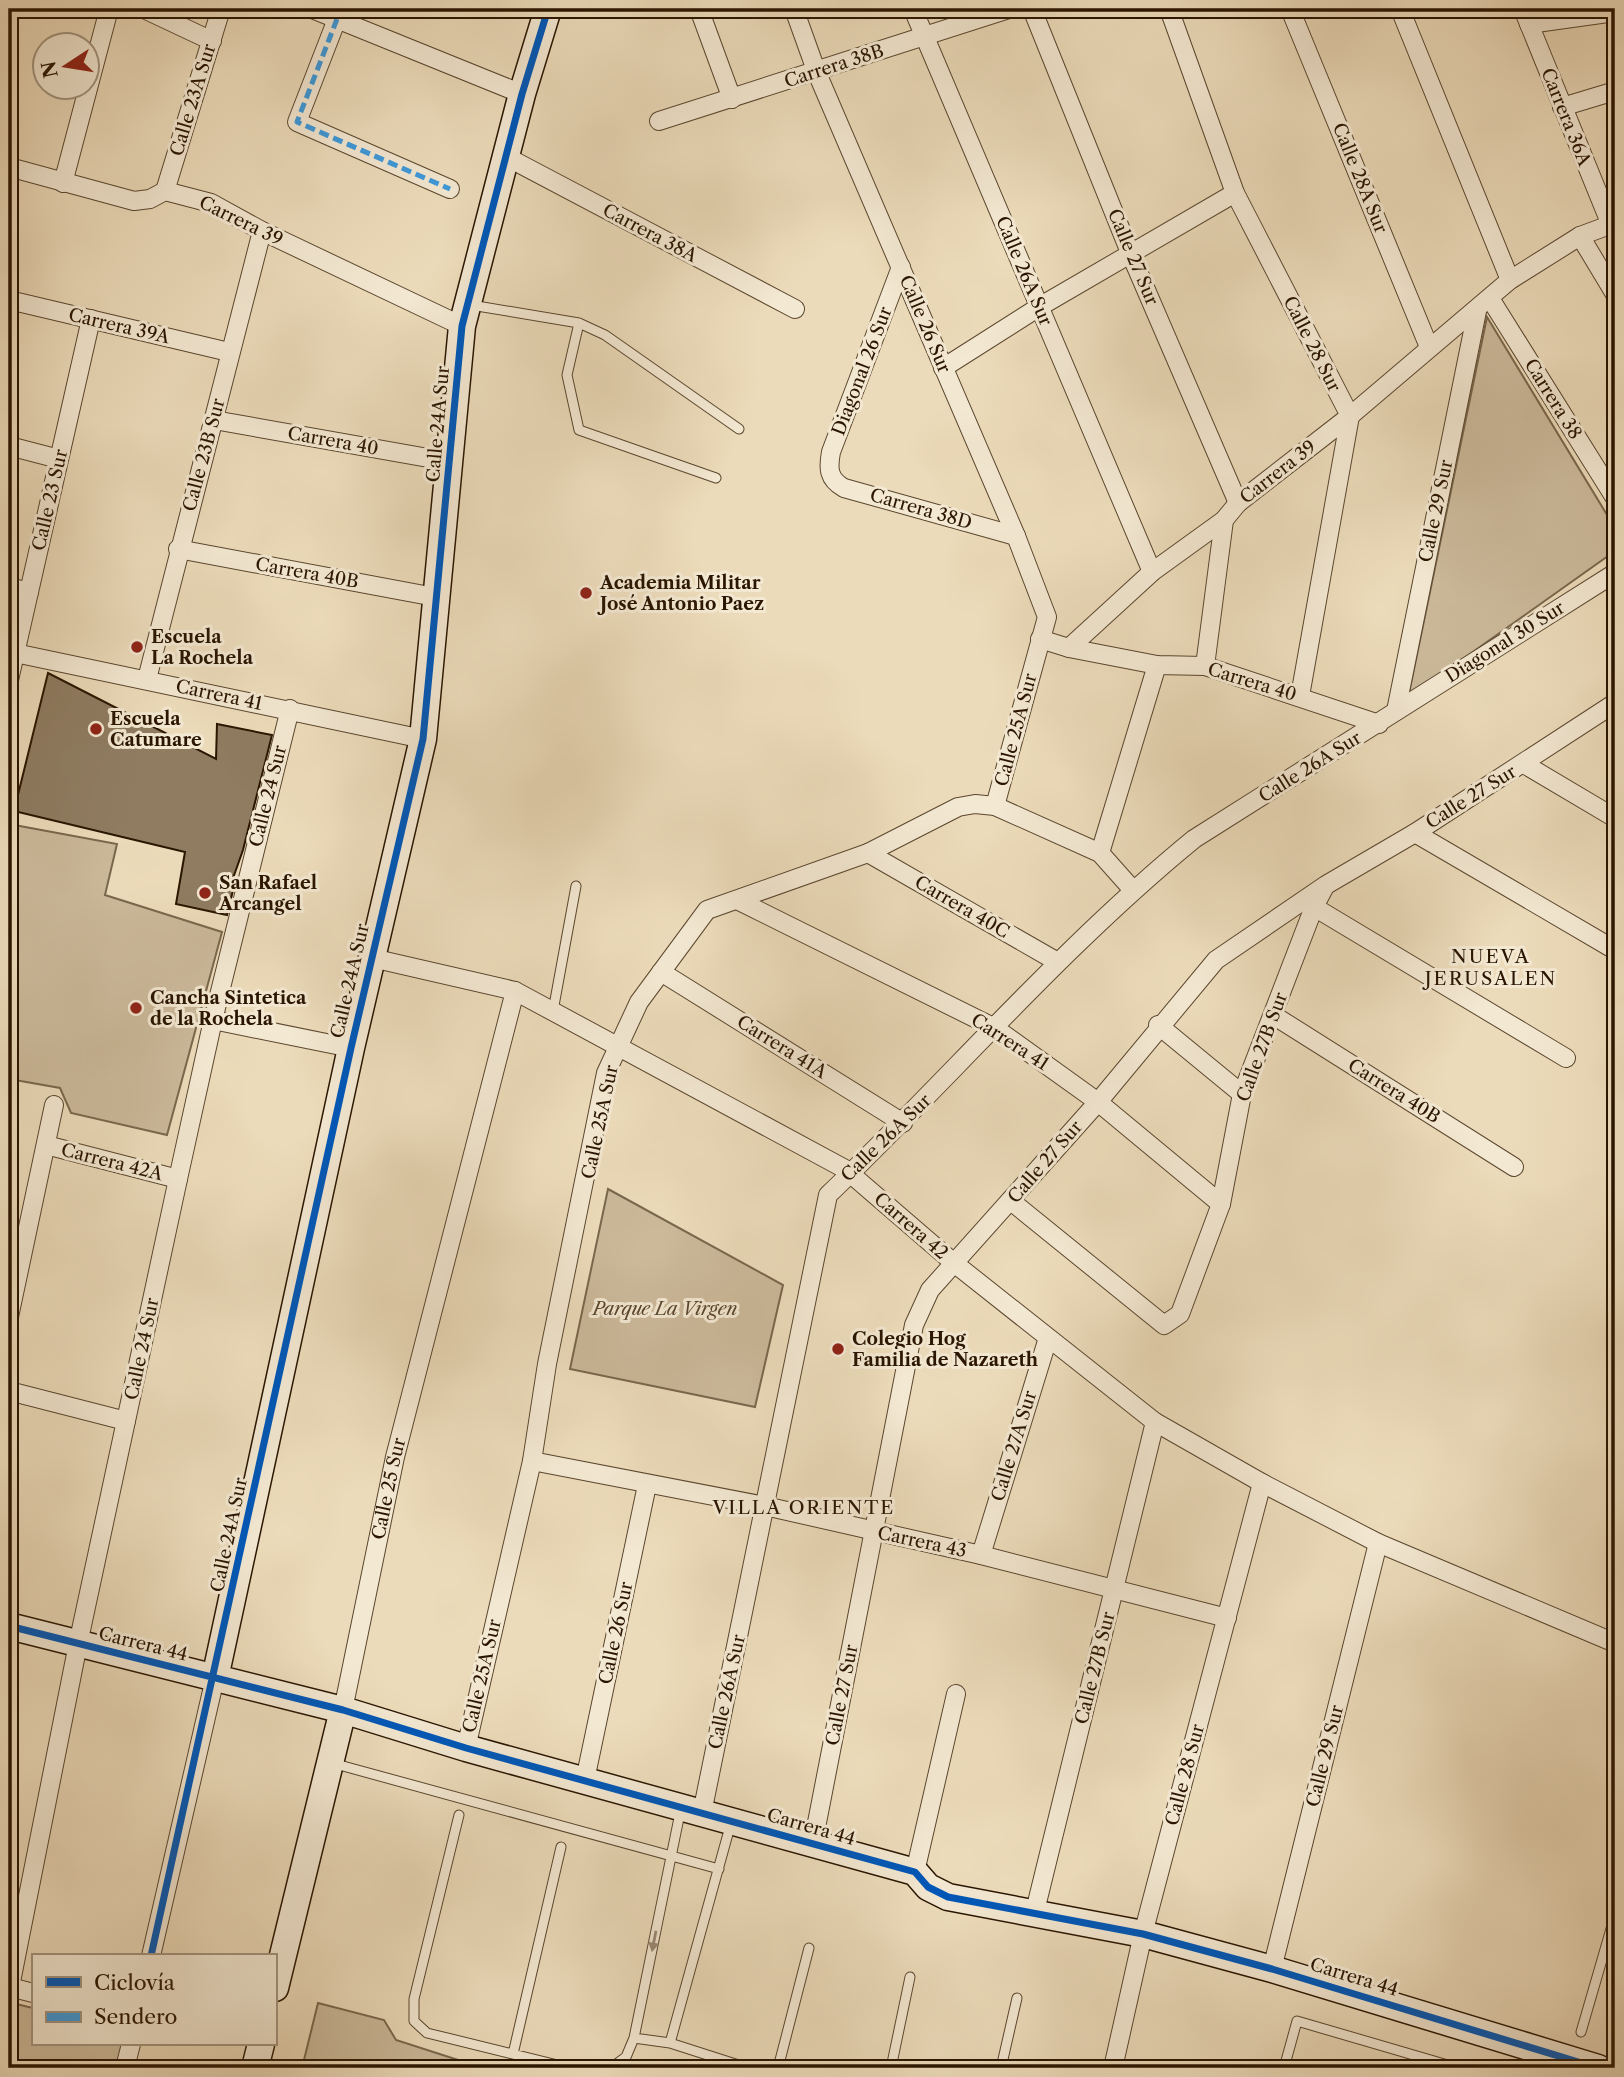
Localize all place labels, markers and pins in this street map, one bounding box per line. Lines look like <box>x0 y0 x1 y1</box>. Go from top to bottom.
place label: Academia Militar José Antonio Paez <box>597 572 764 615</box>
marker: Academia Militar José Antonio Paez <box>578 585 594 601</box>
place label: Escuela La Rochela <box>151 626 254 669</box>
marker: Escuela La Rochela <box>129 639 145 655</box>
place label: Escuela Catumare <box>110 708 202 751</box>
marker: Escuela Catumare <box>88 721 104 737</box>
place label: San Rafael Arcangel <box>218 872 317 915</box>
marker: San Rafael Arcangel <box>197 885 213 901</box>
place label: Cancha Sintetica de la Rochela <box>150 987 307 1030</box>
marker: Cancha Sintetica de la Rochela <box>128 1000 144 1016</box>
place label: Colegio Hog Familia de Nazareth <box>852 1328 1039 1371</box>
marker: Colegio Hog Familia de Nazareth <box>830 1341 846 1357</box>

